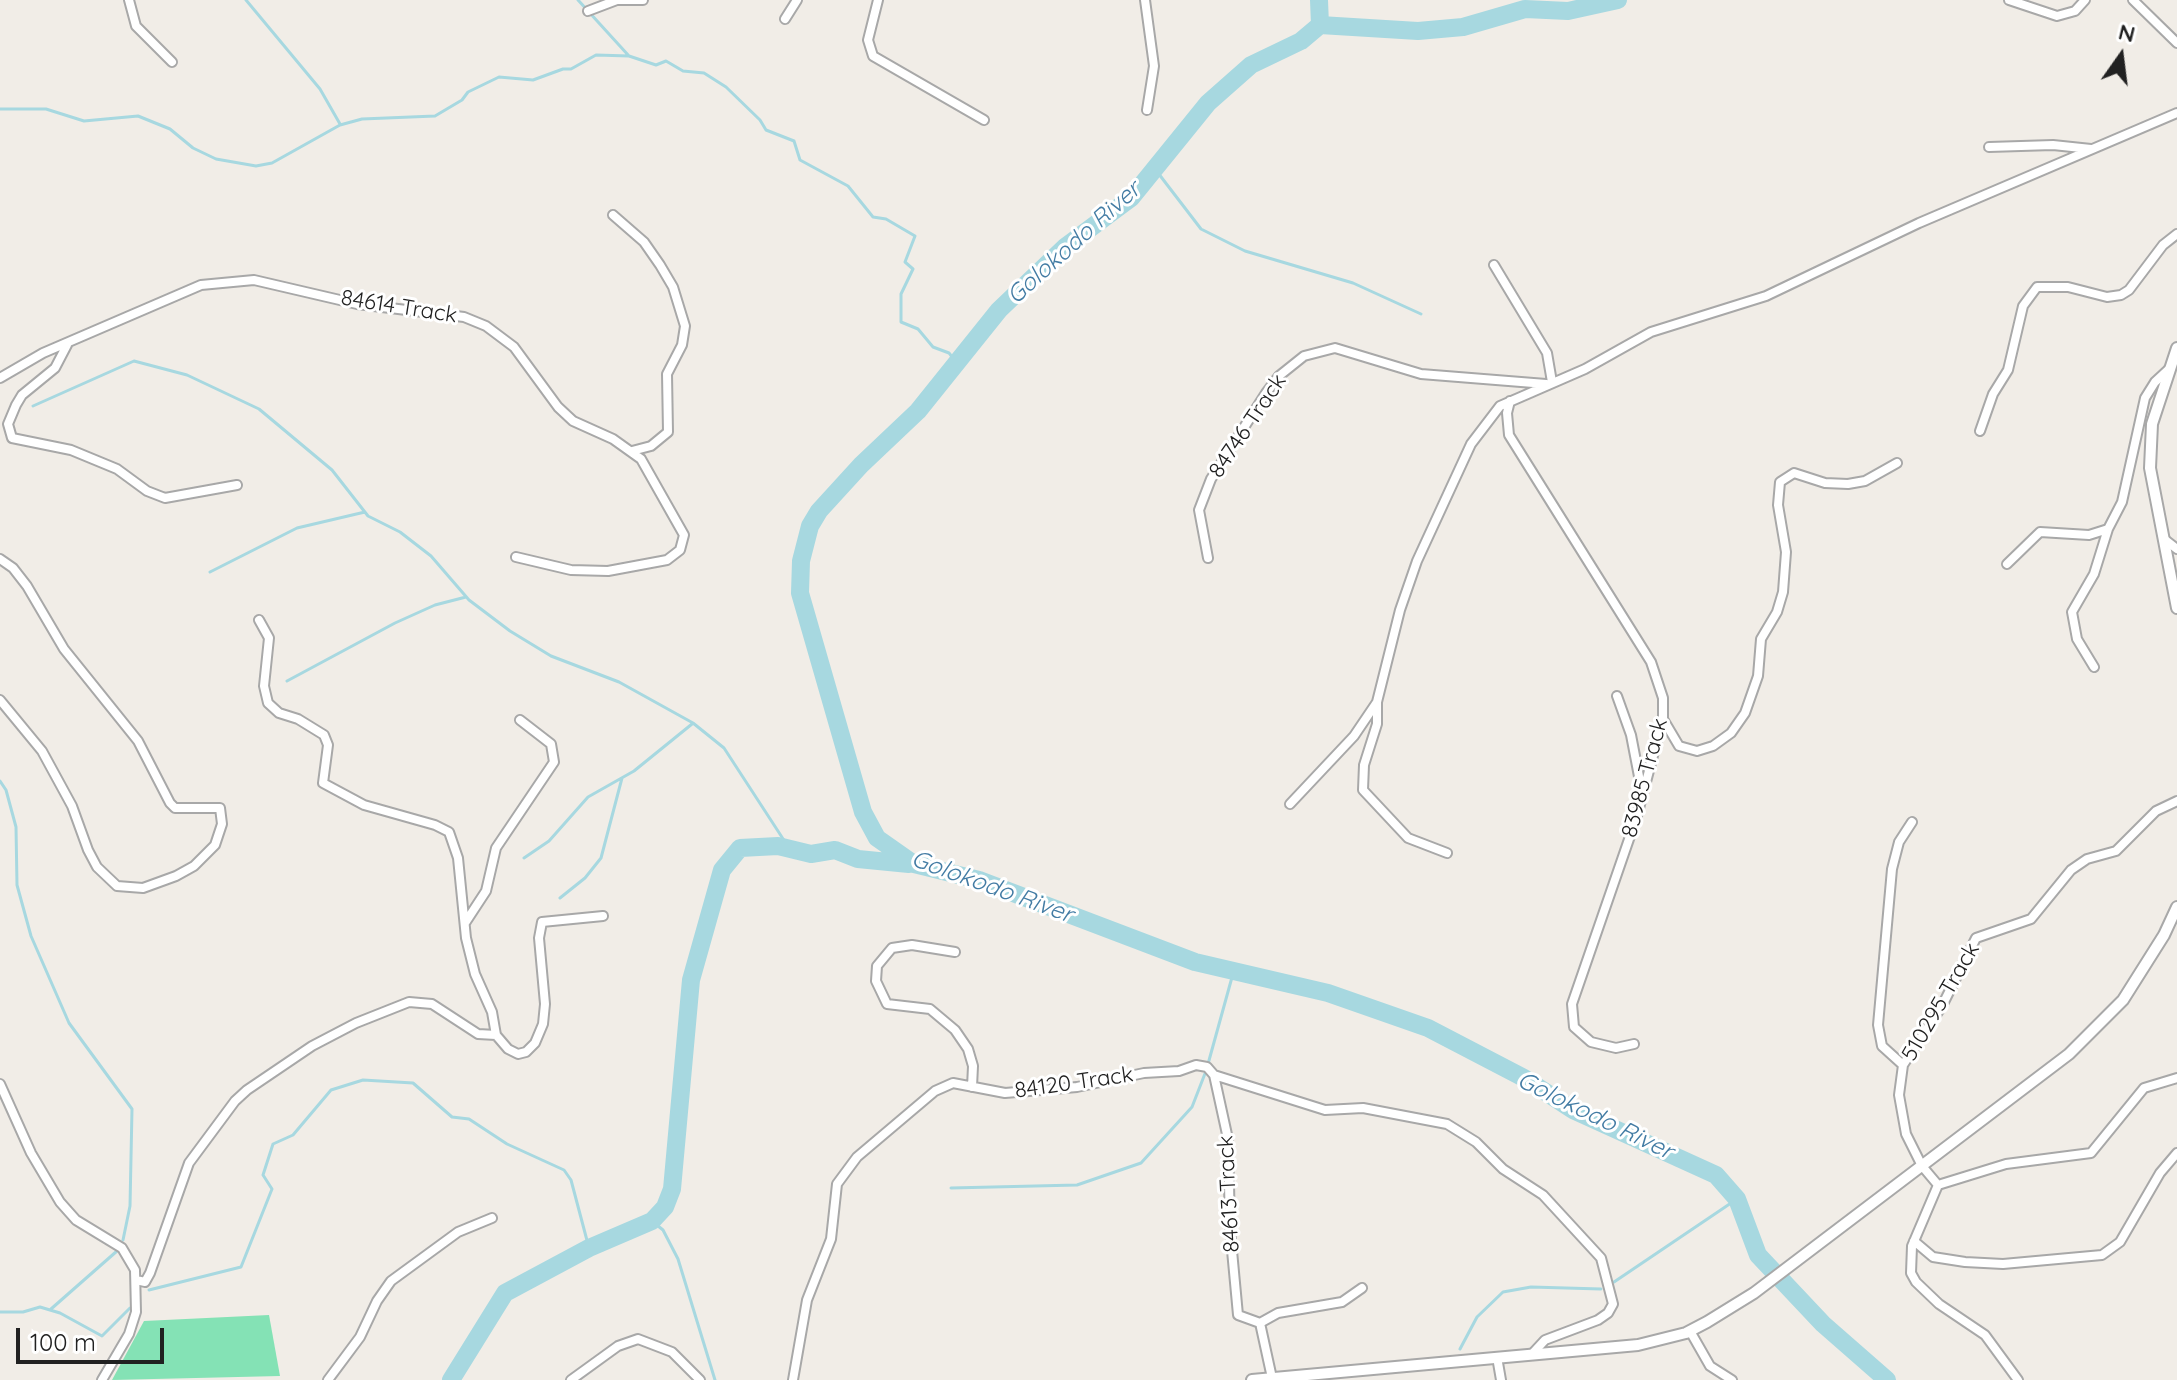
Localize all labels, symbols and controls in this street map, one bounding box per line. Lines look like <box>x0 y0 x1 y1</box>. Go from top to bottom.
north arrow <box>2081 16 2161 96</box>
text: N <box>2116 17 2138 48</box>
water label: Golokodo River <box>1001 175 1147 311</box>
street label: 84614 Track <box>339 285 459 329</box>
street label: 84746 Track <box>1204 369 1292 483</box>
street label: 83985 Track <box>1616 716 1674 840</box>
water label: Golokodo River <box>907 844 1077 930</box>
street label: 510295 Track <box>1896 938 1986 1066</box>
street label: 84120 Track <box>1013 1062 1135 1104</box>
water label: Golokodo River <box>1512 1066 1678 1166</box>
street label: 84613 Track <box>1213 1135 1245 1253</box>
scale bar <box>20 1312 168 1362</box>
text: 100 m <box>30 1327 96 1357</box>

